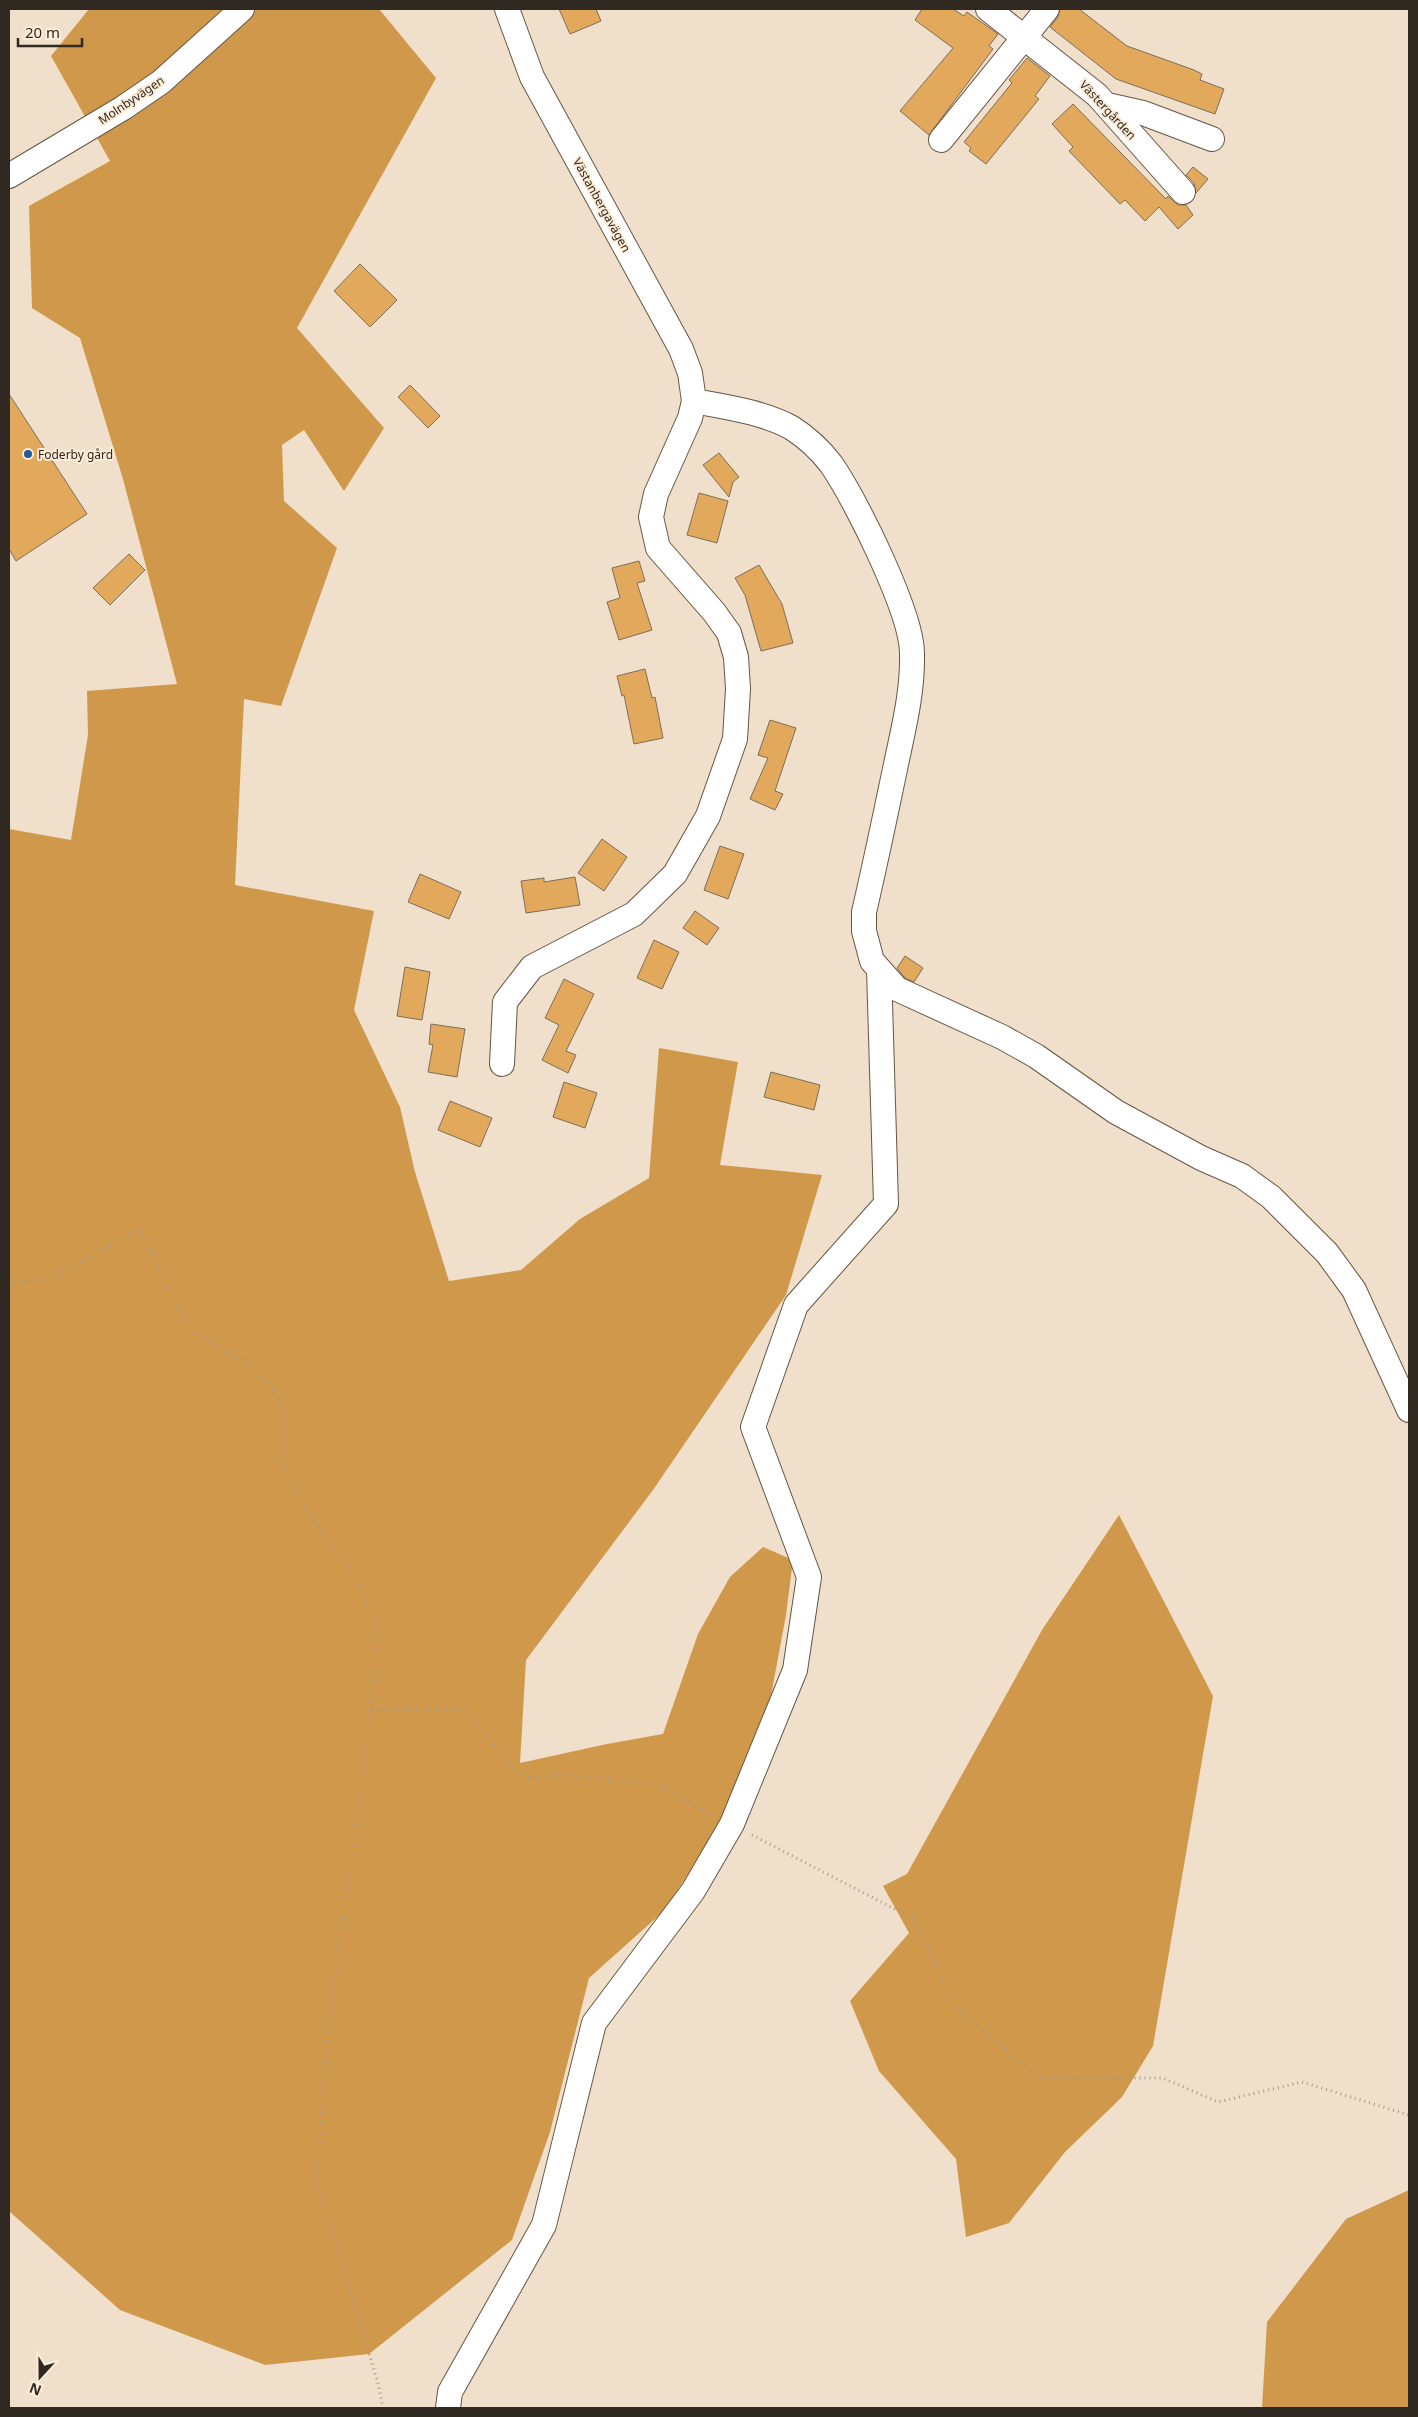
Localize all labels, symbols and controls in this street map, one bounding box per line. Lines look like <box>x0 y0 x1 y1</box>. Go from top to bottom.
scale bar <box>18 15 81 47</box>
text: 20 m <box>25 22 60 42</box>
street label: Molnbyvägen <box>95 72 167 128</box>
street label: Västergården <box>1076 76 1140 144</box>
street label: Västanbergavägen <box>569 155 635 255</box>
place label: Foderby gård <box>38 446 113 463</box>
marker: Foderby gård <box>22 448 34 460</box>
north arrow <box>15 2352 65 2402</box>
text: N <box>26 2379 44 2401</box>

